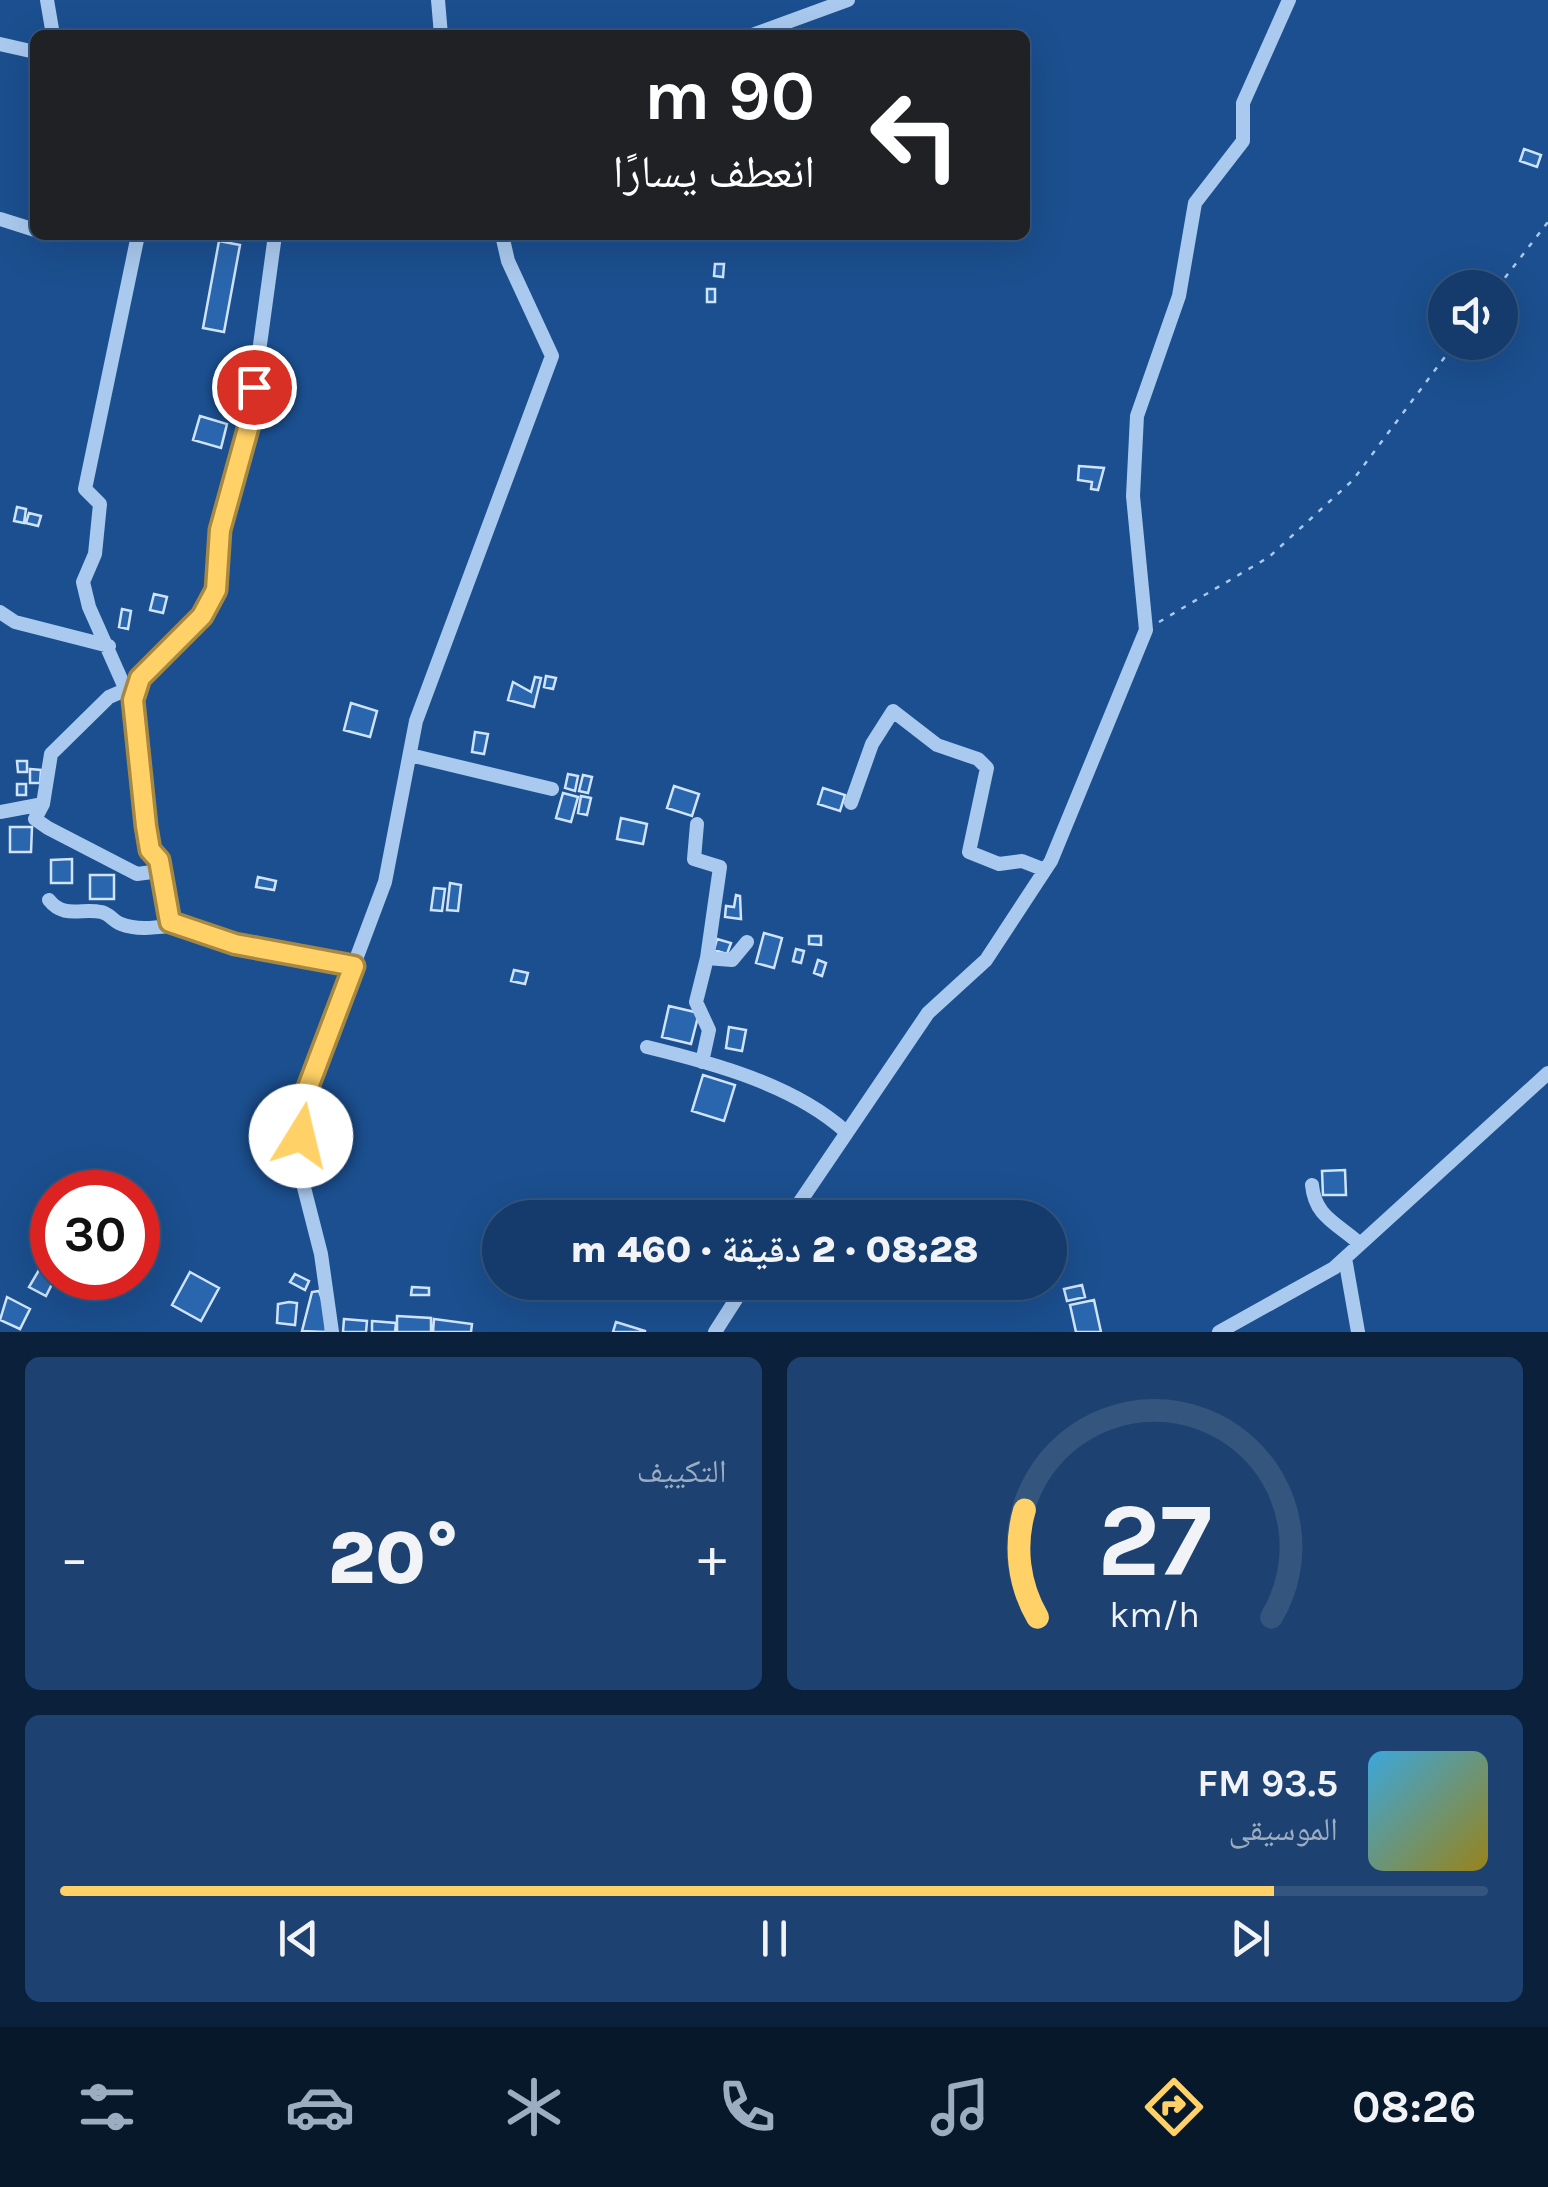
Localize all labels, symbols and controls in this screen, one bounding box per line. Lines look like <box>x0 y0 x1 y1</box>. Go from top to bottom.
text: 90 m <box>644 55 815 137</box>
icon: left <box>850 70 980 200</box>
text: انعطف يسارًا <box>613 146 815 198</box>
map controls <box>1428 270 1518 360</box>
button: sound <box>1428 270 1518 360</box>
pin <box>212 345 297 430</box>
icon: arrive <box>227 360 282 415</box>
position arrow <box>249 1084 353 1188</box>
speed limit sign: 30 <box>30 1170 160 1300</box>
text: 08:28 · 2 دقيقة · 460 m <box>570 1227 979 1272</box>
text: التكييف <box>637 1453 727 1490</box>
text: 27 <box>1097 1480 1212 1601</box>
text: 20° <box>328 1514 459 1602</box>
text: − <box>60 1526 89 1590</box>
text: + <box>698 1526 727 1590</box>
text: km/h <box>1109 1594 1200 1636</box>
text: 93.5 FM <box>1197 1761 1338 1806</box>
text: الموسيقى <box>1228 1811 1338 1848</box>
icon: previous <box>271 1911 326 1966</box>
icon: pause <box>747 1911 802 1966</box>
icon: next <box>1223 1911 1278 1966</box>
icon: filters <box>72 2072 142 2142</box>
icon: car <box>285 2072 355 2142</box>
icon: climate <box>499 2072 569 2142</box>
icon: phone <box>712 2072 782 2142</box>
icon: music <box>925 2072 995 2142</box>
icon: directions <box>1139 2072 1209 2142</box>
text: 08:26 <box>1352 2081 1476 2133</box>

